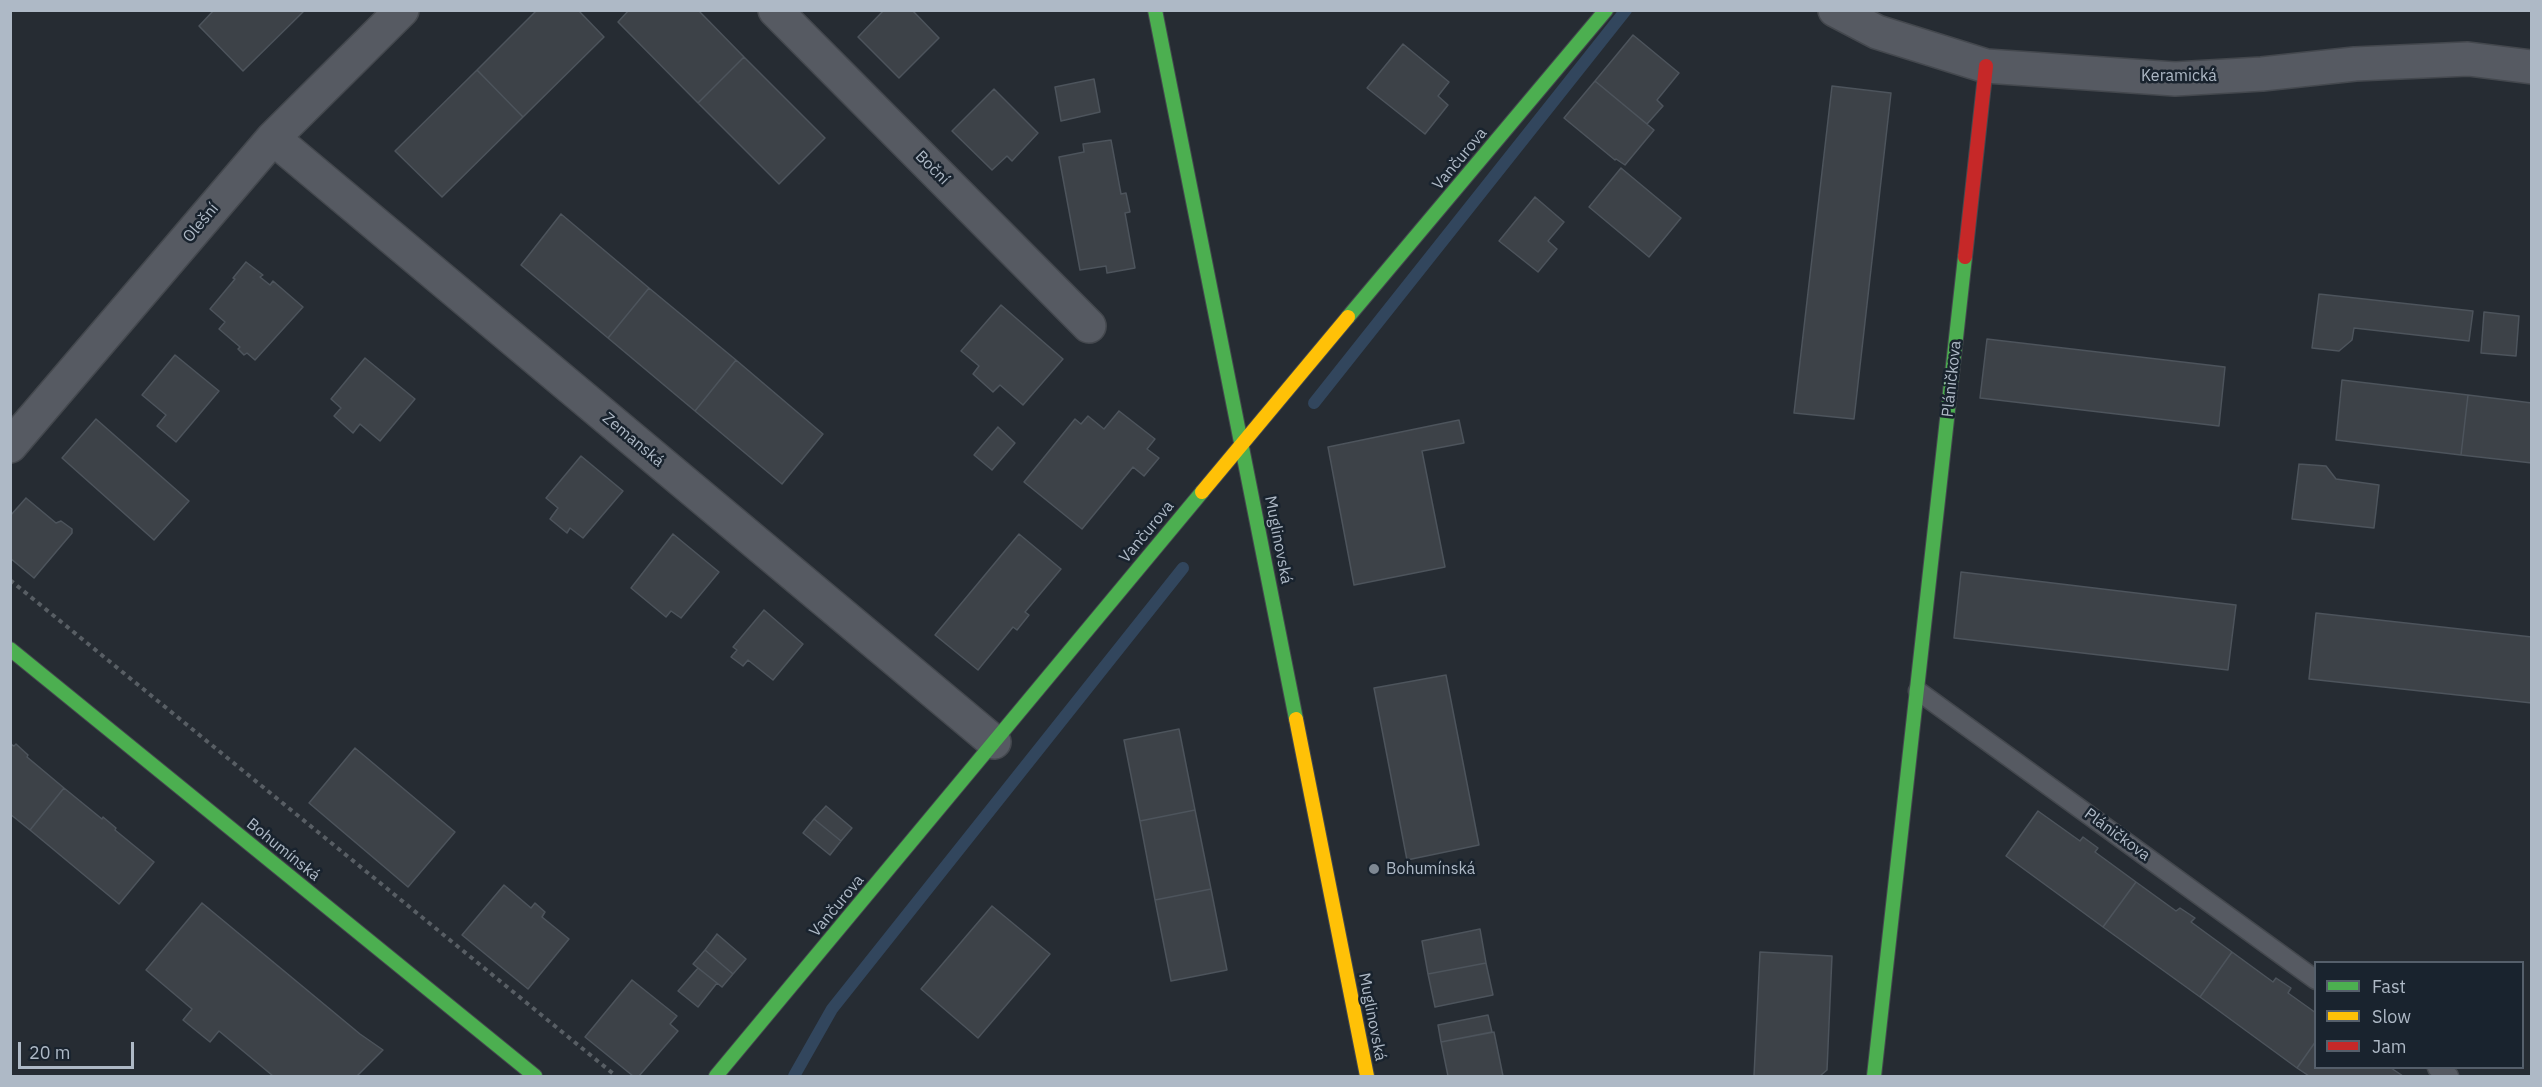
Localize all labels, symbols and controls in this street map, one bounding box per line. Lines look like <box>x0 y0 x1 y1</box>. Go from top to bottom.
street label: Keramická <box>2141 66 2217 86</box>
street label: Vančurova <box>1429 124 1491 194</box>
street label: Boční <box>911 147 953 189</box>
street label: Olešní <box>179 199 223 247</box>
street label: Pláničkova <box>1938 340 1966 418</box>
street label: Zemanská <box>598 409 668 471</box>
street label: Muglinovská <box>1260 494 1296 586</box>
street label: Vančurova <box>1116 497 1178 567</box>
street label: Pláničkova <box>2080 805 2154 865</box>
street label: Bohumínská <box>242 814 324 886</box>
place label: Bohumínská <box>1386 859 1475 879</box>
marker: Bohumínská <box>1367 862 1381 876</box>
street label: Vančurova <box>806 871 868 941</box>
legend <box>2314 961 2524 1069</box>
street label: Muglinovská <box>1354 971 1390 1063</box>
text: Fast <box>2372 975 2406 998</box>
text: Slow <box>2372 1005 2411 1028</box>
scale bar <box>21 1030 136 1068</box>
text: Jam <box>2372 1035 2407 1058</box>
text: 20 m <box>29 1041 71 1064</box>

